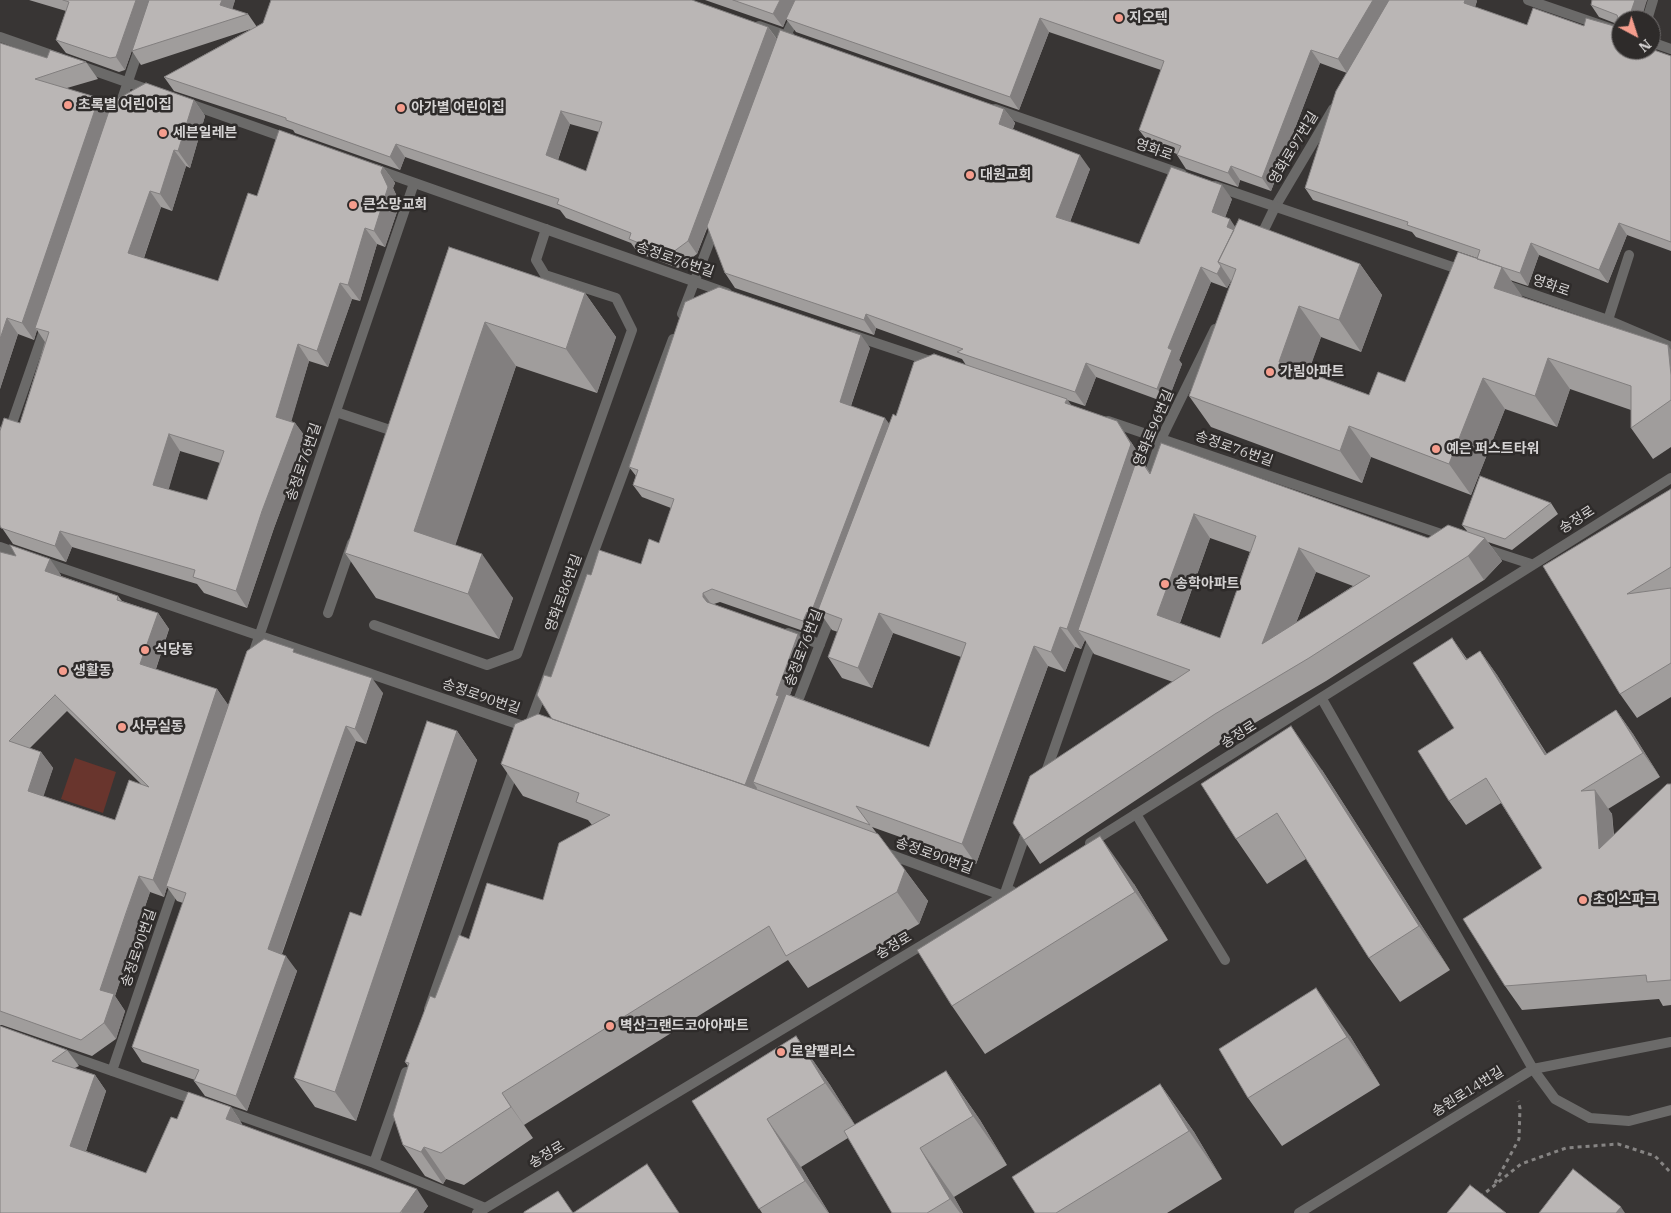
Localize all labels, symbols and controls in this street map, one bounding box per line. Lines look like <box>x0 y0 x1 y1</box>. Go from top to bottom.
place label: 지오텍 <box>1129 10 1168 26</box>
north arrow <box>1611 10 1661 60</box>
marker: 지오텍 <box>1113 12 1125 24</box>
text: N <box>1635 35 1655 56</box>
place label: 초록별 어린이집 <box>78 97 171 113</box>
marker: 초록별 어린이집 <box>62 99 74 111</box>
place label: 아가별 어린이집 <box>411 100 504 116</box>
marker: 아가별 어린이집 <box>395 102 407 114</box>
street label: 영화로97번길 <box>1266 109 1322 187</box>
place label: 세븐일레븐 <box>173 125 237 141</box>
marker: 세븐일레븐 <box>157 127 169 139</box>
street label: 영화로 <box>1133 136 1175 164</box>
place label: 대원교회 <box>980 167 1032 183</box>
marker: 대원교회 <box>964 169 976 181</box>
place label: 큰소망교회 <box>363 197 427 213</box>
marker: 큰소망교회 <box>347 199 359 211</box>
street label: 송정로76번길 <box>634 239 716 281</box>
street label: 영화로 <box>1530 272 1572 300</box>
place label: 가림아파트 <box>1280 364 1344 380</box>
marker: 가림아파트 <box>1264 366 1276 378</box>
street label: 영화로96번길 <box>1130 387 1178 469</box>
street label: 송정로76번길 <box>283 421 325 503</box>
street label: 송정로76번길 <box>1193 428 1275 470</box>
place label: 예은 퍼스트타워 <box>1446 441 1539 457</box>
marker: 예은 퍼스트타워 <box>1430 443 1442 455</box>
street label: 송정로 <box>1556 503 1598 537</box>
street label: 영화로86번길 <box>542 552 586 634</box>
place label: 송학아파트 <box>1175 576 1239 592</box>
marker: 송학아파트 <box>1159 578 1171 590</box>
street label: 송정로76번길 <box>782 607 826 689</box>
place label: 식당동 <box>155 642 194 658</box>
marker: 식당동 <box>139 644 151 656</box>
place label: 생활동 <box>73 663 112 679</box>
marker: 생활동 <box>57 665 69 677</box>
street label: 송정로90번길 <box>440 676 522 718</box>
street label: 송정로 <box>1218 718 1260 752</box>
place label: 사무실동 <box>132 719 184 735</box>
marker: 사무실동 <box>116 721 128 733</box>
street label: 송정로90번길 <box>893 834 975 878</box>
place label: 초이스파크 <box>1593 892 1657 908</box>
marker: 초이스파크 <box>1577 894 1589 906</box>
street label: 송정로90번길 <box>118 907 160 989</box>
street label: 송정로 <box>873 929 915 963</box>
place label: 벽산그랜드코아아파트 <box>620 1018 749 1034</box>
marker: 벽산그랜드코아아파트 <box>604 1020 616 1032</box>
place label: 로얄팰리스 <box>791 1044 855 1060</box>
marker: 로얄팰리스 <box>775 1046 787 1058</box>
street label: 송원로14번길 <box>1429 1063 1507 1121</box>
street label: 송정로 <box>526 1138 568 1172</box>

